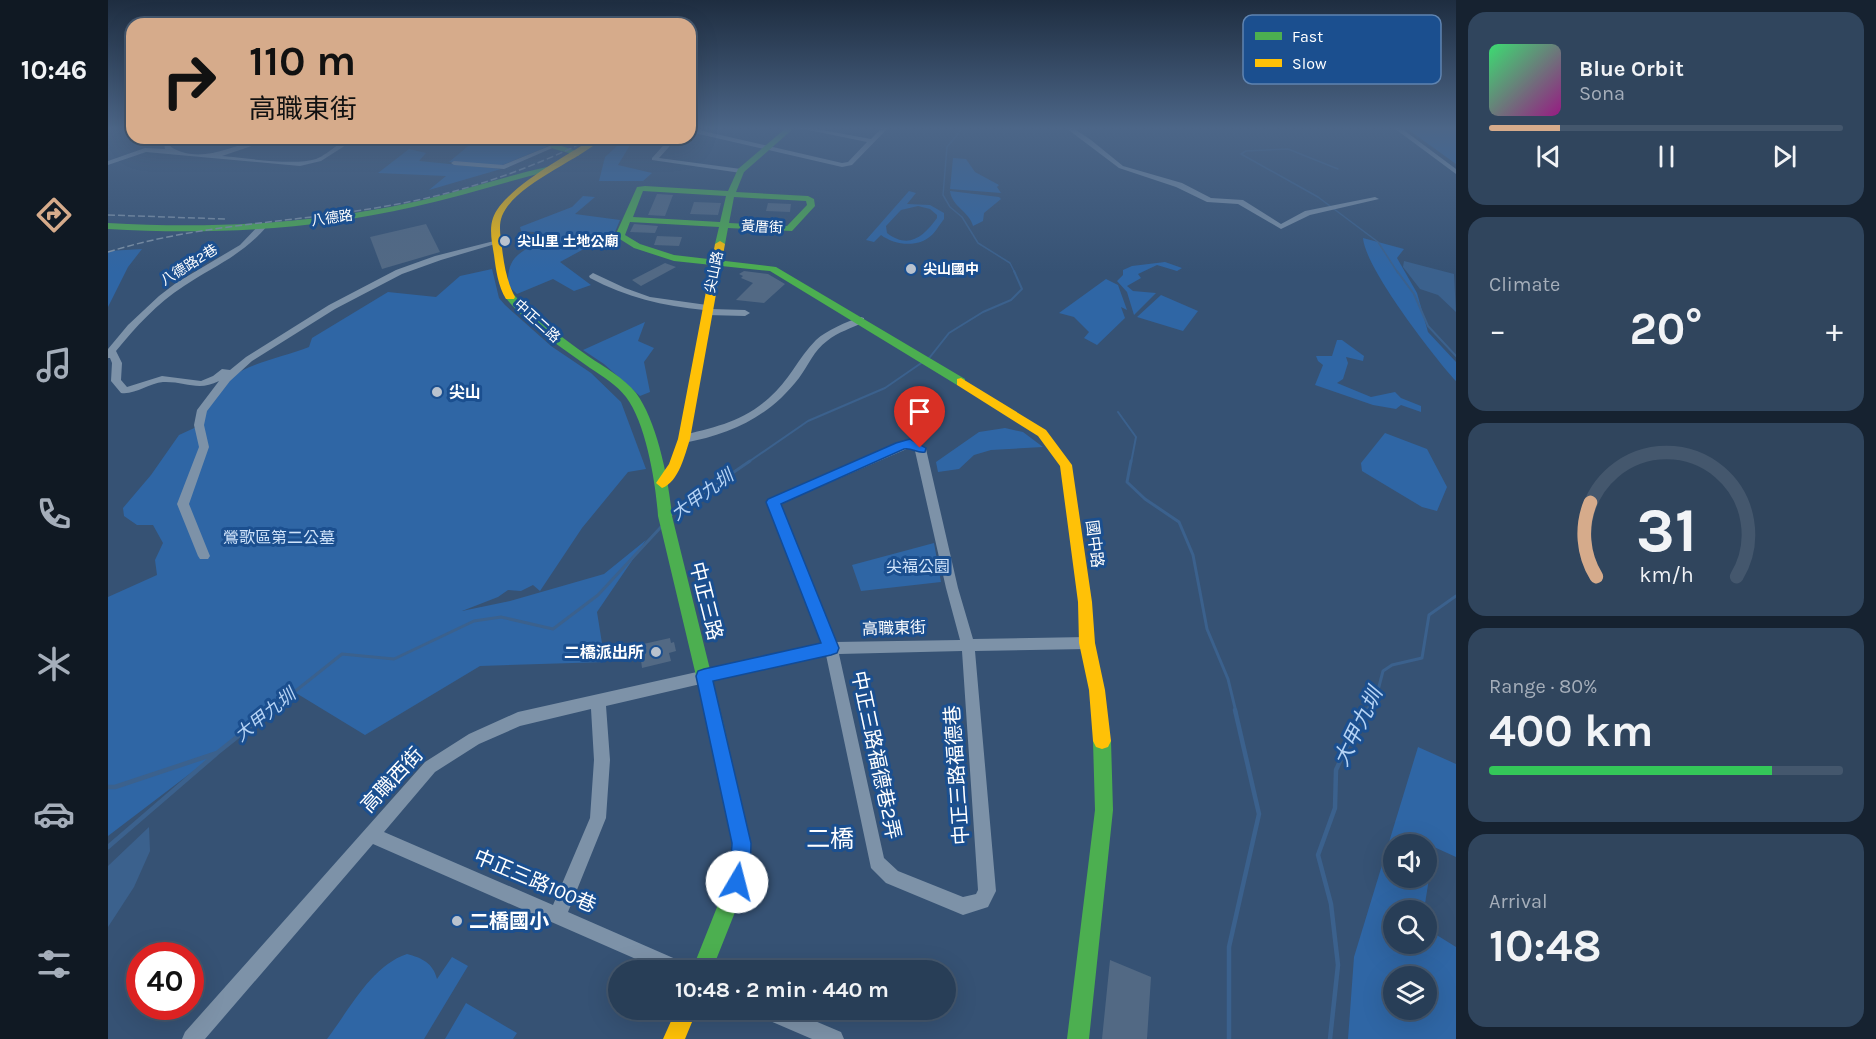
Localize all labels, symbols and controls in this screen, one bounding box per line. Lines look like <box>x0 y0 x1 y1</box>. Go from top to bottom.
legend <box>1243 15 1441 84</box>
text: Fast <box>1292 27 1323 46</box>
text: 110 m <box>249 36 356 86</box>
icon: right <box>150 42 228 120</box>
text: 10:46 <box>21 54 87 86</box>
text: Slow <box>1292 54 1327 73</box>
text: Blue Orbit <box>1579 56 1684 82</box>
text: Sona <box>1579 82 1625 105</box>
text: 高職東街 <box>249 93 357 125</box>
icon: previous <box>1532 140 1565 173</box>
icon: pause <box>1650 140 1683 173</box>
icon: next <box>1768 140 1801 173</box>
icon: directions <box>33 194 75 236</box>
street label: 八德路 <box>310 207 354 229</box>
street label: 黃厝街 <box>741 217 783 237</box>
place label: 尖山里 土地公廟 <box>517 233 619 250</box>
marker: 尖山里 土地公廟 <box>498 234 512 248</box>
street label: 八德路2巷 <box>157 241 221 289</box>
street label: 尖山路 <box>701 250 727 294</box>
place label: 尖山國中 <box>923 261 979 278</box>
marker: 尖山國中 <box>904 262 918 276</box>
text: Climate <box>1489 273 1560 296</box>
street label: 中正二路 <box>511 296 563 346</box>
text: 20° <box>1629 303 1703 355</box>
text: − <box>1489 311 1506 349</box>
text: + <box>1826 311 1843 349</box>
icon: music <box>33 344 75 386</box>
place label: 尖山 <box>449 383 481 402</box>
marker: 尖山 <box>430 385 444 399</box>
pin <box>894 386 945 448</box>
icon: arrive <box>903 395 936 428</box>
water label: 大甲九圳 <box>666 463 740 525</box>
icon: phone <box>33 493 75 535</box>
text: 31 <box>1635 494 1697 567</box>
street label: 國中路 <box>1083 519 1107 569</box>
park label: 鶯歌區第二公墓 <box>223 528 335 547</box>
park label: 尖福公園 <box>886 557 950 576</box>
street label: 中正三路 <box>685 559 727 643</box>
text: km/h <box>1639 562 1693 587</box>
street label: 高職東街 <box>862 617 926 639</box>
icon: climate <box>33 643 75 685</box>
place label: 二橋派出所 <box>564 643 644 662</box>
marker: 二橋派出所 <box>649 645 663 659</box>
street label: 中正三路福德巷2弄 <box>847 669 905 841</box>
text: Range · 80% <box>1489 675 1598 698</box>
water label: 大甲九圳 <box>1329 681 1389 770</box>
water label: 大甲九圳 <box>230 682 302 746</box>
street label: 中正三路福德巷 <box>941 704 973 846</box>
text: 400 km <box>1489 705 1653 757</box>
street label: 高職西街 <box>356 743 428 817</box>
icon: car <box>33 793 75 835</box>
district label: 二橋 <box>806 825 854 853</box>
map controls <box>1383 834 1437 1020</box>
button: sound <box>1383 834 1437 888</box>
street label: 中正三路100巷 <box>471 845 599 917</box>
position arrow <box>705 850 769 914</box>
text: Arrival <box>1489 890 1548 913</box>
button: search <box>1383 900 1437 954</box>
place label: 二橋國小 <box>469 910 549 933</box>
marker: 二橋國小 <box>450 914 464 928</box>
text: 10:48 <box>1489 920 1602 972</box>
speed limit sign: 40 <box>126 942 204 1020</box>
icon: filters <box>33 943 75 985</box>
button: layers <box>1383 966 1437 1020</box>
text: 10:48 · 2 min · 440 m <box>675 977 889 1003</box>

